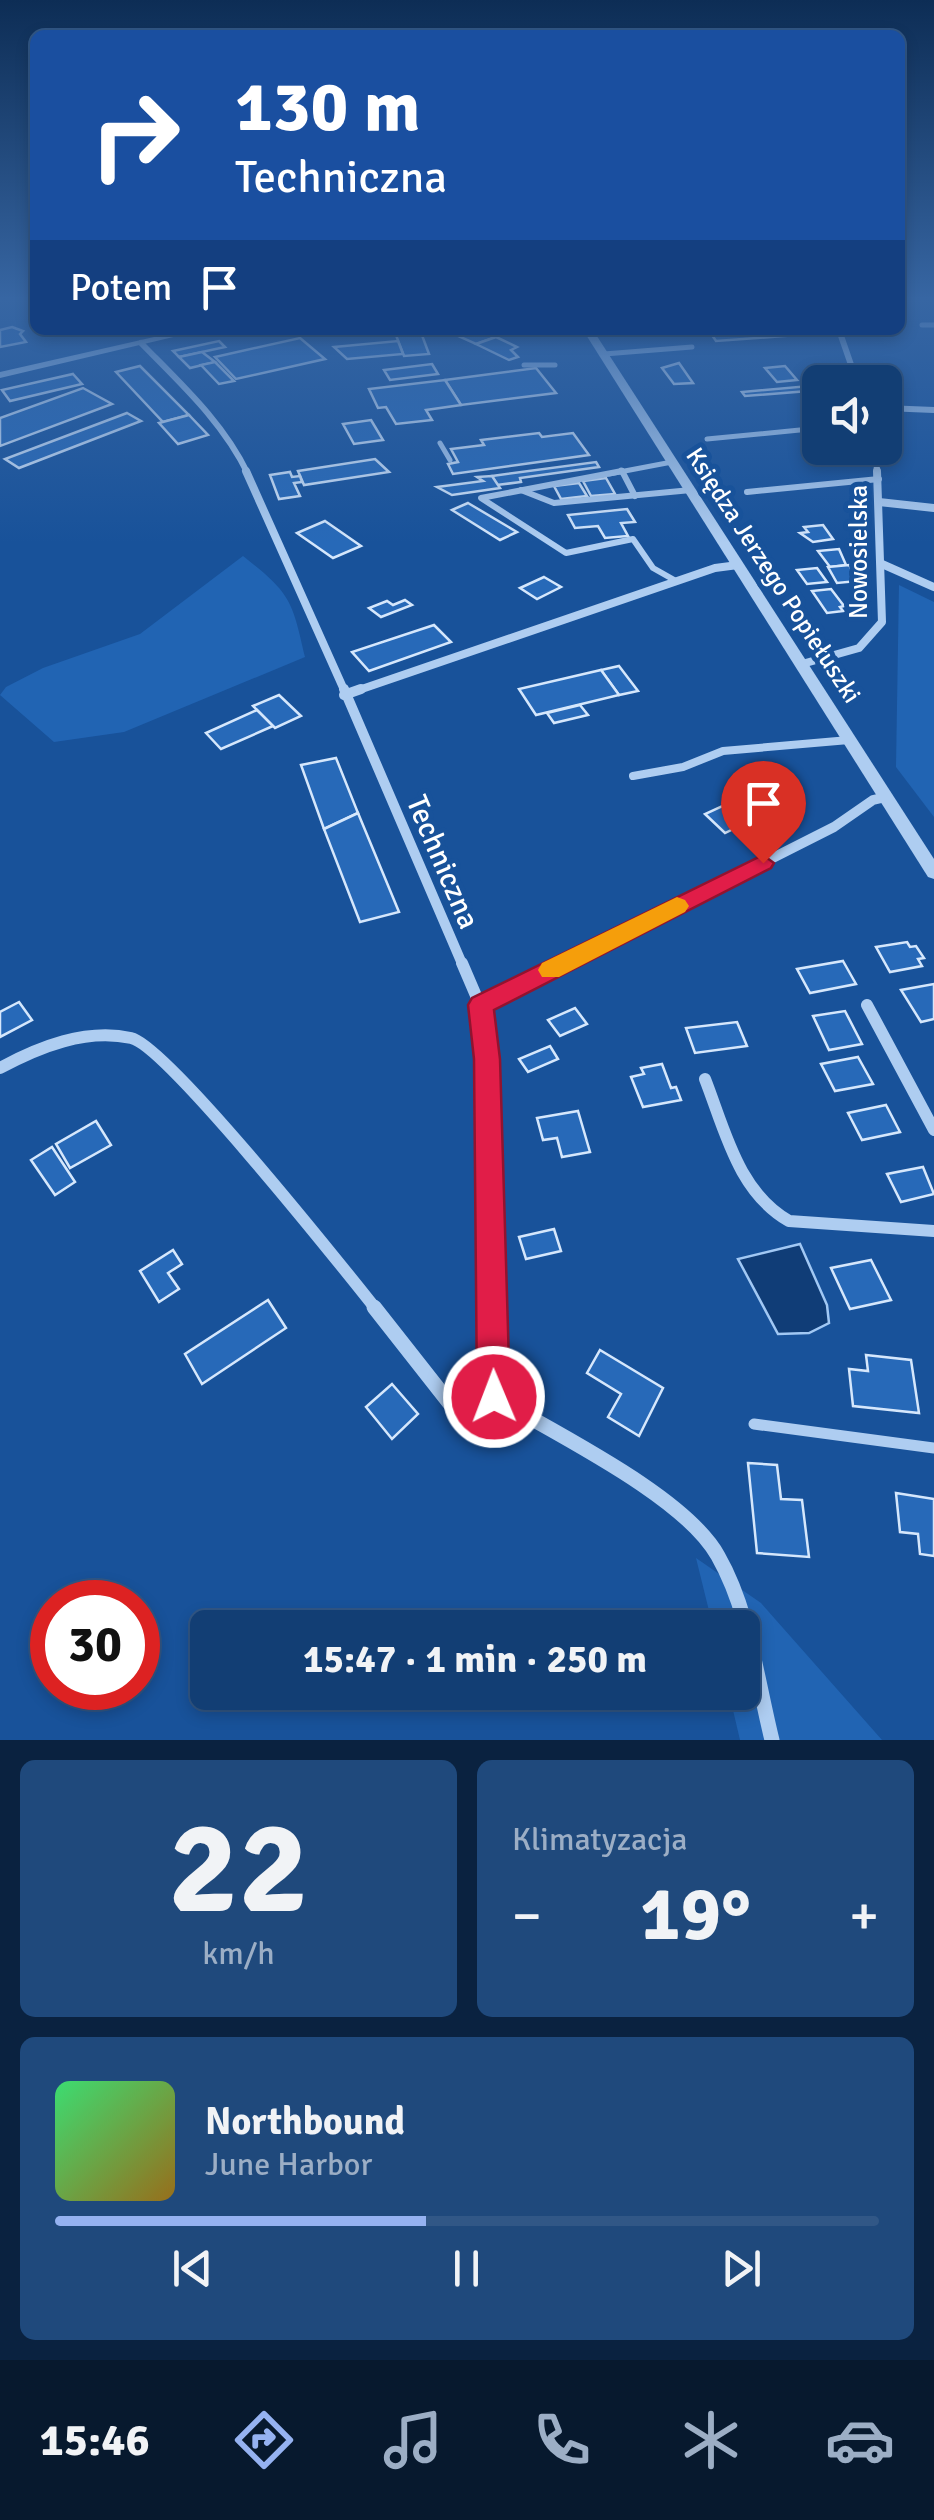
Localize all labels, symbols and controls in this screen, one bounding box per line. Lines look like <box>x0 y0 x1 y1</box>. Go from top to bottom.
text: 130 m <box>235 64 420 150</box>
icon: right <box>70 70 200 200</box>
text: Techniczna <box>235 150 447 205</box>
icon: arrive <box>192 260 247 315</box>
text: Potem <box>70 264 172 311</box>
map controls <box>802 365 902 465</box>
button: sound <box>802 365 902 465</box>
street label: Księdza Jerzego Popiełuszki <box>679 442 868 709</box>
street label: Nowosielska <box>843 485 874 619</box>
pin <box>721 761 806 864</box>
icon: arrive <box>736 776 791 831</box>
street label: Techniczna <box>398 790 487 934</box>
position arrow <box>442 1345 546 1449</box>
speed limit sign: 30 <box>30 1580 160 1710</box>
text: 15:47 · 1 min · 250 m <box>303 1636 647 1683</box>
text: 22 <box>168 1789 309 1949</box>
text: Klimatyzacja <box>512 1820 688 1859</box>
text: 19° <box>640 1868 751 1961</box>
text: − <box>512 1882 542 1950</box>
text: + <box>849 1882 879 1950</box>
text: km/h <box>202 1934 275 1973</box>
text: Northbound <box>205 2098 405 2145</box>
text: June Harbor <box>205 2145 372 2184</box>
icon: previous <box>165 2241 220 2296</box>
icon: pause <box>439 2241 494 2296</box>
icon: next <box>714 2241 769 2296</box>
icon: directions <box>229 2405 299 2475</box>
icon: music <box>378 2405 448 2475</box>
icon: phone <box>527 2405 597 2475</box>
icon: climate <box>676 2405 746 2475</box>
icon: car <box>825 2405 895 2475</box>
text: 15:46 <box>39 2413 150 2468</box>

